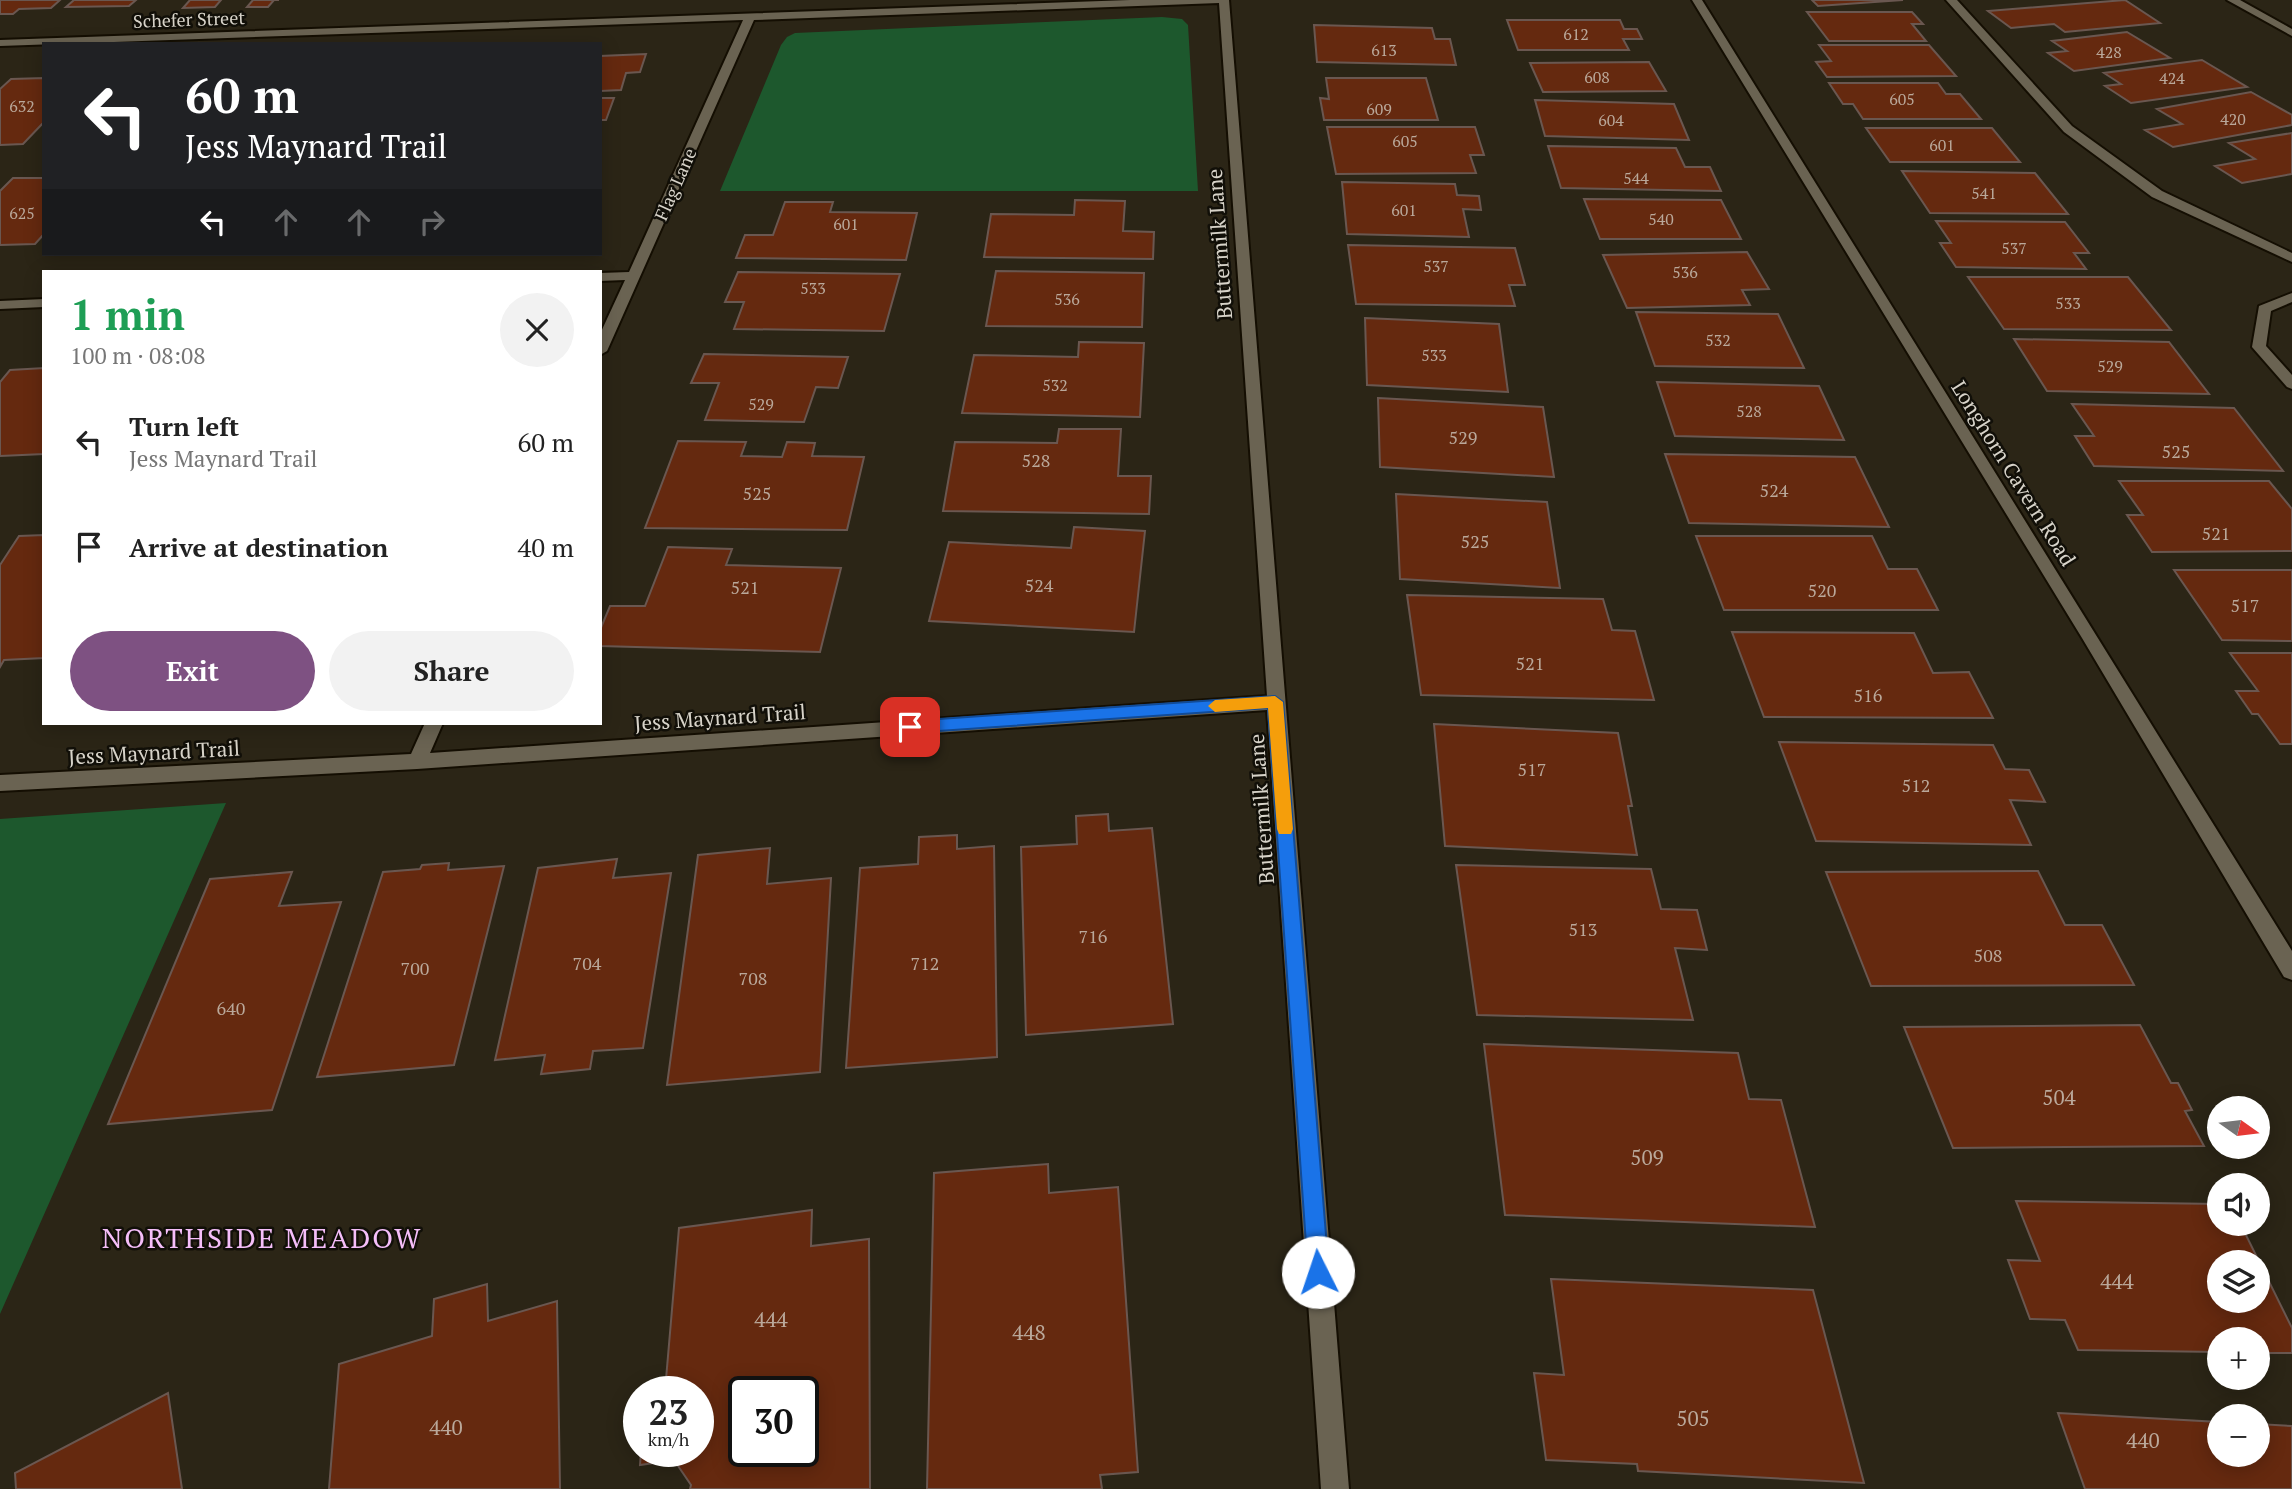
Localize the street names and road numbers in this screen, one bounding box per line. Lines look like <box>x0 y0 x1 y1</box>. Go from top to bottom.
street label: Schefer Street <box>133 5 246 33</box>
street label: Flag Lane <box>648 144 702 224</box>
street label: Buttermilk Lane <box>1200 168 1238 320</box>
street label: Longhorn Cavern Road <box>1946 375 2083 571</box>
street label: Jess Maynard Trail <box>633 697 807 737</box>
street label: Buttermilk Lane <box>1242 733 1280 885</box>
street label: Jess Maynard Trail <box>67 734 241 770</box>

